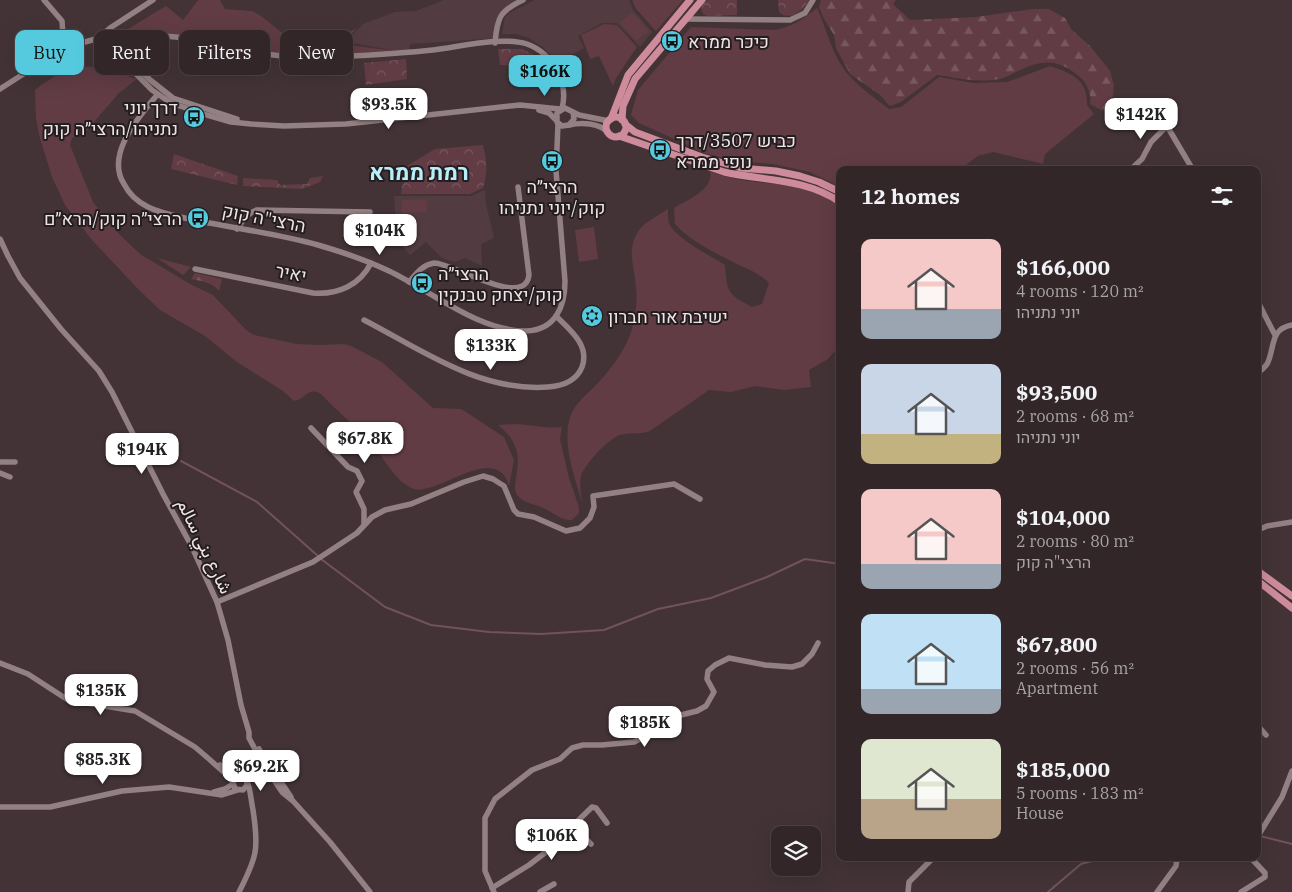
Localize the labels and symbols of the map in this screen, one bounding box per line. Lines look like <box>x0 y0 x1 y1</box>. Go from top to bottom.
bus stop icon: כיכר ממרא <box>660 29 684 53</box>
place label: כיכר ממרא <box>688 30 769 53</box>
pin: $166K <box>510 54 580 97</box>
pin: $93.5K <box>348 88 430 130</box>
place label: דרך יוני נתניהו/הרצי״ה קוק <box>43 96 178 140</box>
pin: $142K <box>1106 98 1176 140</box>
bus stop icon: דרך יוני נתניהו/הרצי״ה קוק <box>182 105 206 129</box>
place label: כביש 3507/דרך נופי ממרא <box>676 129 796 173</box>
bus stop icon: כביש 3507/דרך נופי ממרא <box>648 138 672 162</box>
bus stop icon: הרצי״ה קוק/יוני נתניהו <box>540 149 564 173</box>
district label: רמת ממרא <box>369 157 469 186</box>
place label: הרצי״ה קוק/יוני נתניהו <box>499 175 605 219</box>
street label: הרצי"ה קוק <box>220 199 308 237</box>
bus stop icon: הרצי״ה קוק/הרא״ם <box>186 206 210 230</box>
place label: הרצי״ה קוק/הרא״ם <box>44 207 182 230</box>
pin: $104K <box>345 214 415 256</box>
street label: יאיר <box>273 259 309 287</box>
place label: הרצי״ה קוק/יצחק טבנקין <box>438 262 563 306</box>
bus stop icon: הרצי״ה קוק/יצחק טבנקין <box>410 271 434 295</box>
synagogue icon: ישיבת אור חברון <box>580 304 604 328</box>
place label: ישיבת אור חברון <box>608 305 728 328</box>
pin: $133K <box>456 328 526 371</box>
pin: $67.8K <box>324 422 406 464</box>
pin: $194K <box>107 432 177 475</box>
street label: شارع بني سالم <box>168 495 238 599</box>
pin: $135K <box>66 674 136 716</box>
pin: $185K <box>610 706 680 748</box>
pin: $85.3K <box>62 742 144 785</box>
pin: $69.2K <box>220 750 302 792</box>
pin: $106K <box>517 818 587 861</box>

